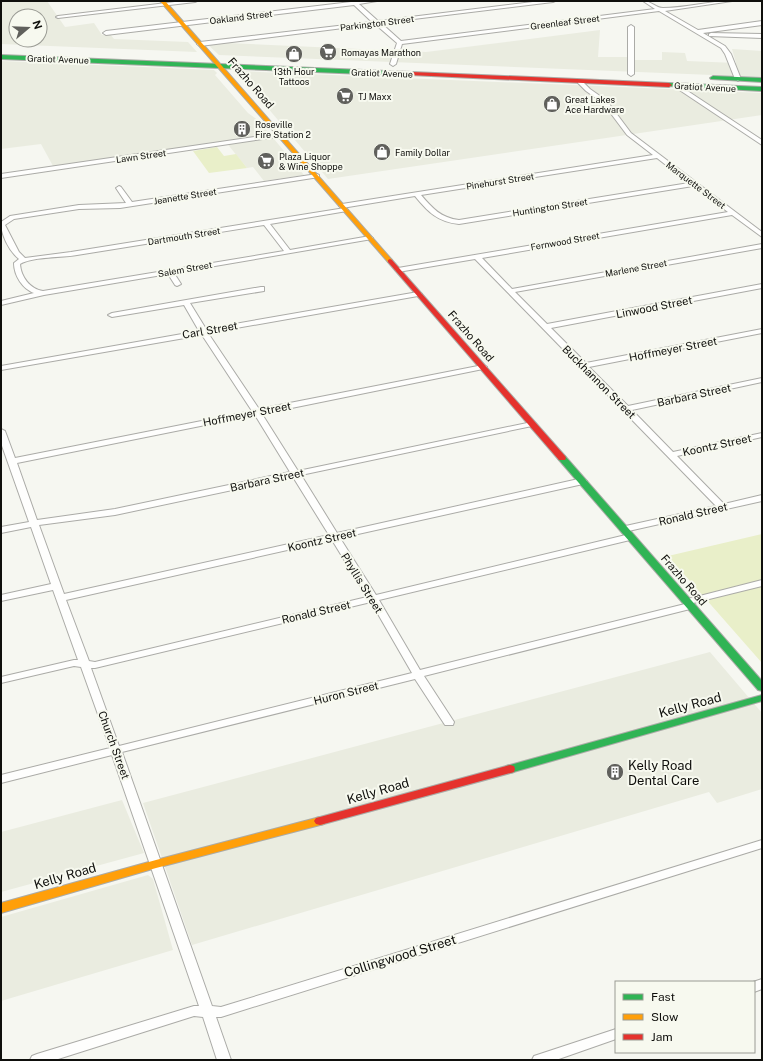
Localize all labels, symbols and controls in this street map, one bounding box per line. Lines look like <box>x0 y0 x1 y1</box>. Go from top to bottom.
north arrow <box>8 8 48 48</box>
street label: Oakland Street <box>209 8 274 26</box>
street label: Greenleaf Street <box>530 12 601 32</box>
street label: Parkington Street <box>339 13 415 33</box>
text: N <box>30 19 45 31</box>
supermarket icon: Romayas Marathon <box>318 42 338 62</box>
shop icon: 13th Hour Tattoos <box>284 44 304 64</box>
place label: Romayas Marathon <box>341 47 421 58</box>
street label: Gratiot Avenue <box>27 52 89 66</box>
street label: Frazho Road <box>226 55 276 111</box>
place label: 13th Hour Tattoos <box>274 66 315 87</box>
street label: Gratiot Avenue <box>351 66 413 80</box>
street label: Gratiot Avenue <box>674 80 736 94</box>
supermarket icon: TJ Maxx <box>335 86 355 106</box>
place label: TJ Maxx <box>358 91 392 102</box>
shop icon: Great Lakes Ace Hardware <box>542 94 562 114</box>
place label: Great Lakes Ace Hardware <box>565 94 624 115</box>
building icon: Roseville Fire Station 2 <box>232 119 252 139</box>
place label: Roseville Fire Station 2 <box>255 119 311 140</box>
shop icon: Family Dollar <box>372 142 392 162</box>
street label: Lawn Street <box>115 147 167 165</box>
place label: Family Dollar <box>395 147 450 158</box>
supermarket icon: Plaza Liquor & Wine Shoppe <box>256 151 276 171</box>
place label: Plaza Liquor & Wine Shoppe <box>279 151 343 172</box>
street label: Marquette Street <box>664 159 728 211</box>
street label: Pinehurst Street <box>465 170 535 192</box>
street label: Jeanette Street <box>153 186 218 206</box>
street label: Huntington Street <box>512 196 589 218</box>
street label: Dartmouth Street <box>147 225 222 247</box>
street label: Fernwood Street <box>530 229 601 252</box>
street label: Marlene Street <box>604 257 668 279</box>
street label: Salem Street <box>157 259 213 279</box>
street label: Linwood Street <box>615 294 693 320</box>
street label: Frazho Road <box>446 308 496 364</box>
street label: Carl Street <box>181 319 239 341</box>
street label: Hoffmeyer Street <box>628 335 718 363</box>
street label: Buckhannon Street <box>560 343 638 421</box>
street label: Barbara Street <box>656 381 732 409</box>
street label: Hoffmeyer Street <box>202 400 292 428</box>
street label: Koontz Street <box>681 432 753 458</box>
street label: Barbara Street <box>229 466 305 494</box>
street label: Ronald Street <box>657 500 729 528</box>
street label: Koontz Street <box>287 526 357 554</box>
street label: Phyllis Street <box>339 551 385 615</box>
street label: Frazho Road <box>659 552 709 608</box>
street label: Ronald Street <box>280 598 352 626</box>
street label: Huron Street <box>312 679 380 707</box>
street label: Kelly Road <box>657 689 723 721</box>
street label: Church Street <box>96 709 132 781</box>
place label: Kelly Road Dental Care <box>628 758 699 788</box>
building icon: Kelly Road Dental Care <box>605 762 625 782</box>
street label: Kelly Road <box>345 775 411 807</box>
street label: Kelly Road <box>32 860 98 892</box>
street label: Collingwood Street <box>342 932 458 980</box>
legend <box>615 981 755 1053</box>
text: Fast <box>651 990 676 1004</box>
text: Slow <box>651 1010 679 1024</box>
text: Jam <box>651 1030 673 1044</box>

